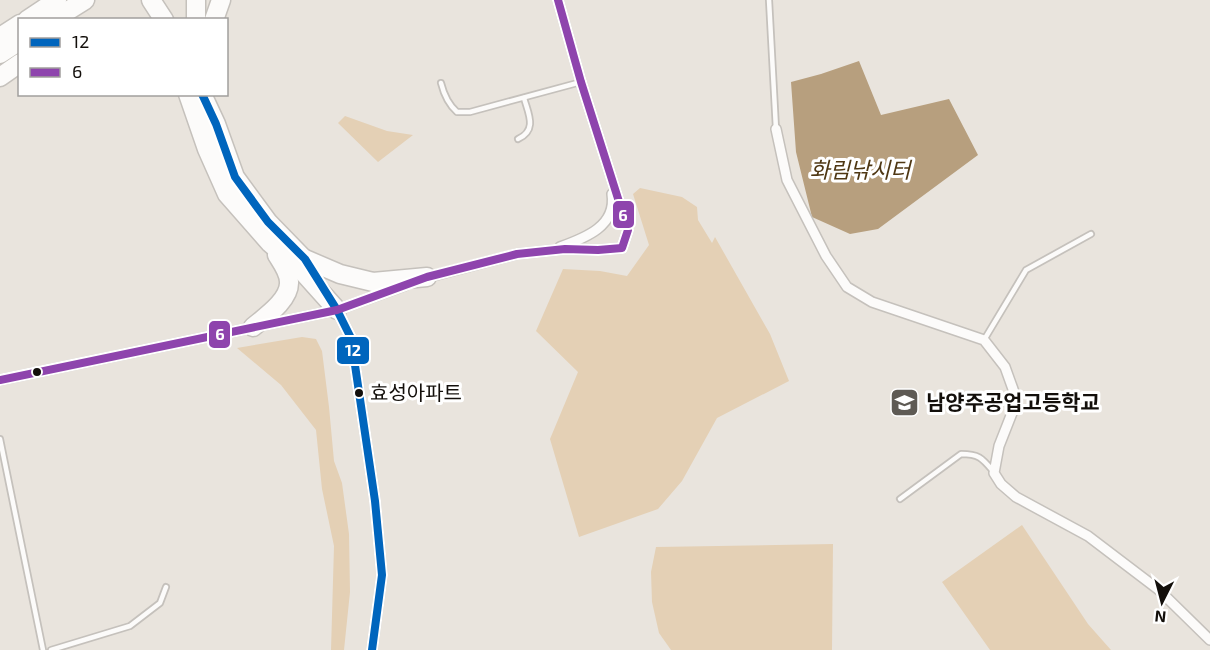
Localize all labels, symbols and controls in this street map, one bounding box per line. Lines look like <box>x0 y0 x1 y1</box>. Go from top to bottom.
legend <box>18 18 228 96</box>
text: 12 <box>72 30 89 52</box>
text: 6 <box>72 60 82 82</box>
water label: 화림낚시터 <box>809 156 913 182</box>
line badge: 6 <box>612 200 635 229</box>
text: 6 <box>618 205 628 224</box>
line badge: 6 <box>208 320 231 349</box>
text: 6 <box>215 324 225 343</box>
line badge: 12 <box>336 336 370 365</box>
text: 12 <box>345 340 361 359</box>
unlabelled marker <box>31 366 43 378</box>
place label: 효성아파트 <box>370 380 462 404</box>
marker: 효성아파트 <box>353 387 365 399</box>
school or university icon: 남양주공업고등학교 <box>889 387 921 419</box>
place label: 남양주공업고등학교 <box>926 389 1100 414</box>
north arrow <box>1132 572 1192 632</box>
text: N <box>1154 607 1167 627</box>

